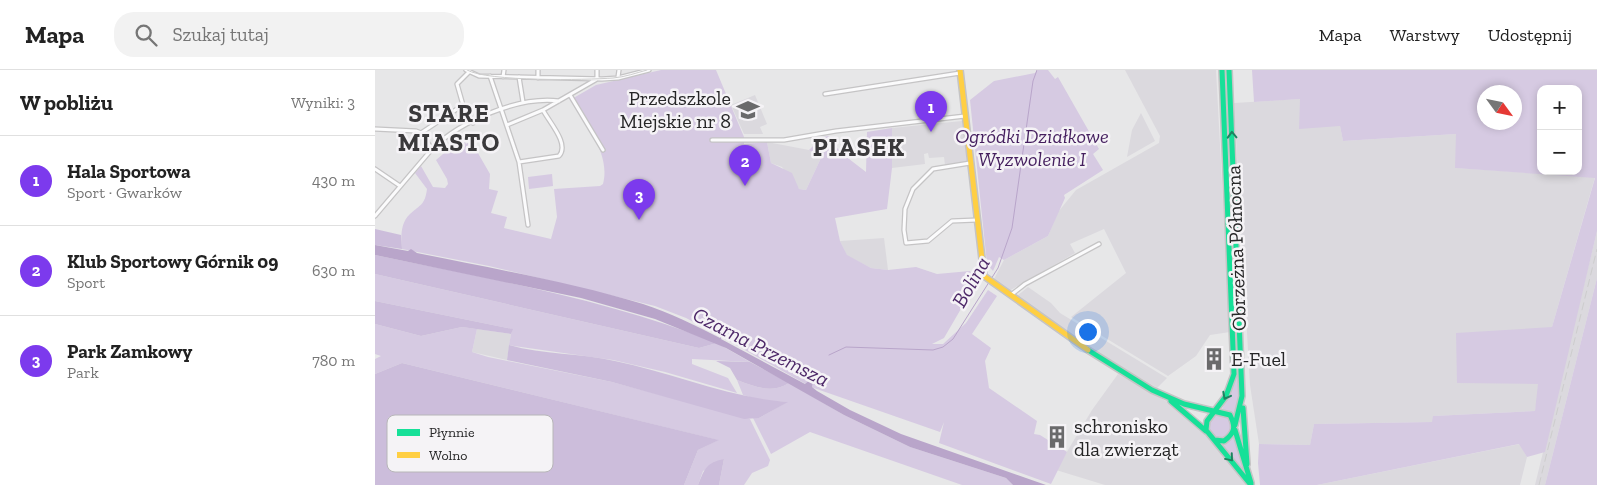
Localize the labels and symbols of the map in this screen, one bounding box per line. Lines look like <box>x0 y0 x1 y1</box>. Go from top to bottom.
north arrow <box>1477 85 1522 130</box>
place label: Przedszkole Miejskie nr 8 <box>620 86 731 133</box>
pin: 1 <box>915 91 947 132</box>
school or university icon: Przedszkole Miejskie nr 8 <box>735 97 761 123</box>
district label: STARE MIASTO <box>398 98 500 157</box>
park label: Ogródki Działkowe Wyzwolenie I <box>955 124 1109 171</box>
one-way arrow <box>1227 131 1237 138</box>
district label: PIASEK <box>813 132 905 162</box>
pin: 2 <box>729 145 761 186</box>
street label: Obrzeżna Północna <box>1221 164 1251 331</box>
pin: 3 <box>623 179 655 220</box>
water label: Bolina <box>946 252 995 312</box>
water label: Czarna Przemsza <box>689 301 834 392</box>
your location <box>1075 319 1101 345</box>
building icon: E-Fuel <box>1201 346 1227 372</box>
place label: E-Fuel <box>1231 347 1286 371</box>
one-way arrow <box>1222 390 1232 399</box>
place label: schronisko dla zwierząt <box>1074 414 1179 461</box>
legend <box>387 415 553 472</box>
text: Płynnie <box>429 424 475 441</box>
building icon: schronisko dla zwierząt <box>1044 424 1070 450</box>
text: Wolno <box>429 447 468 464</box>
one-way arrow <box>1224 453 1233 462</box>

